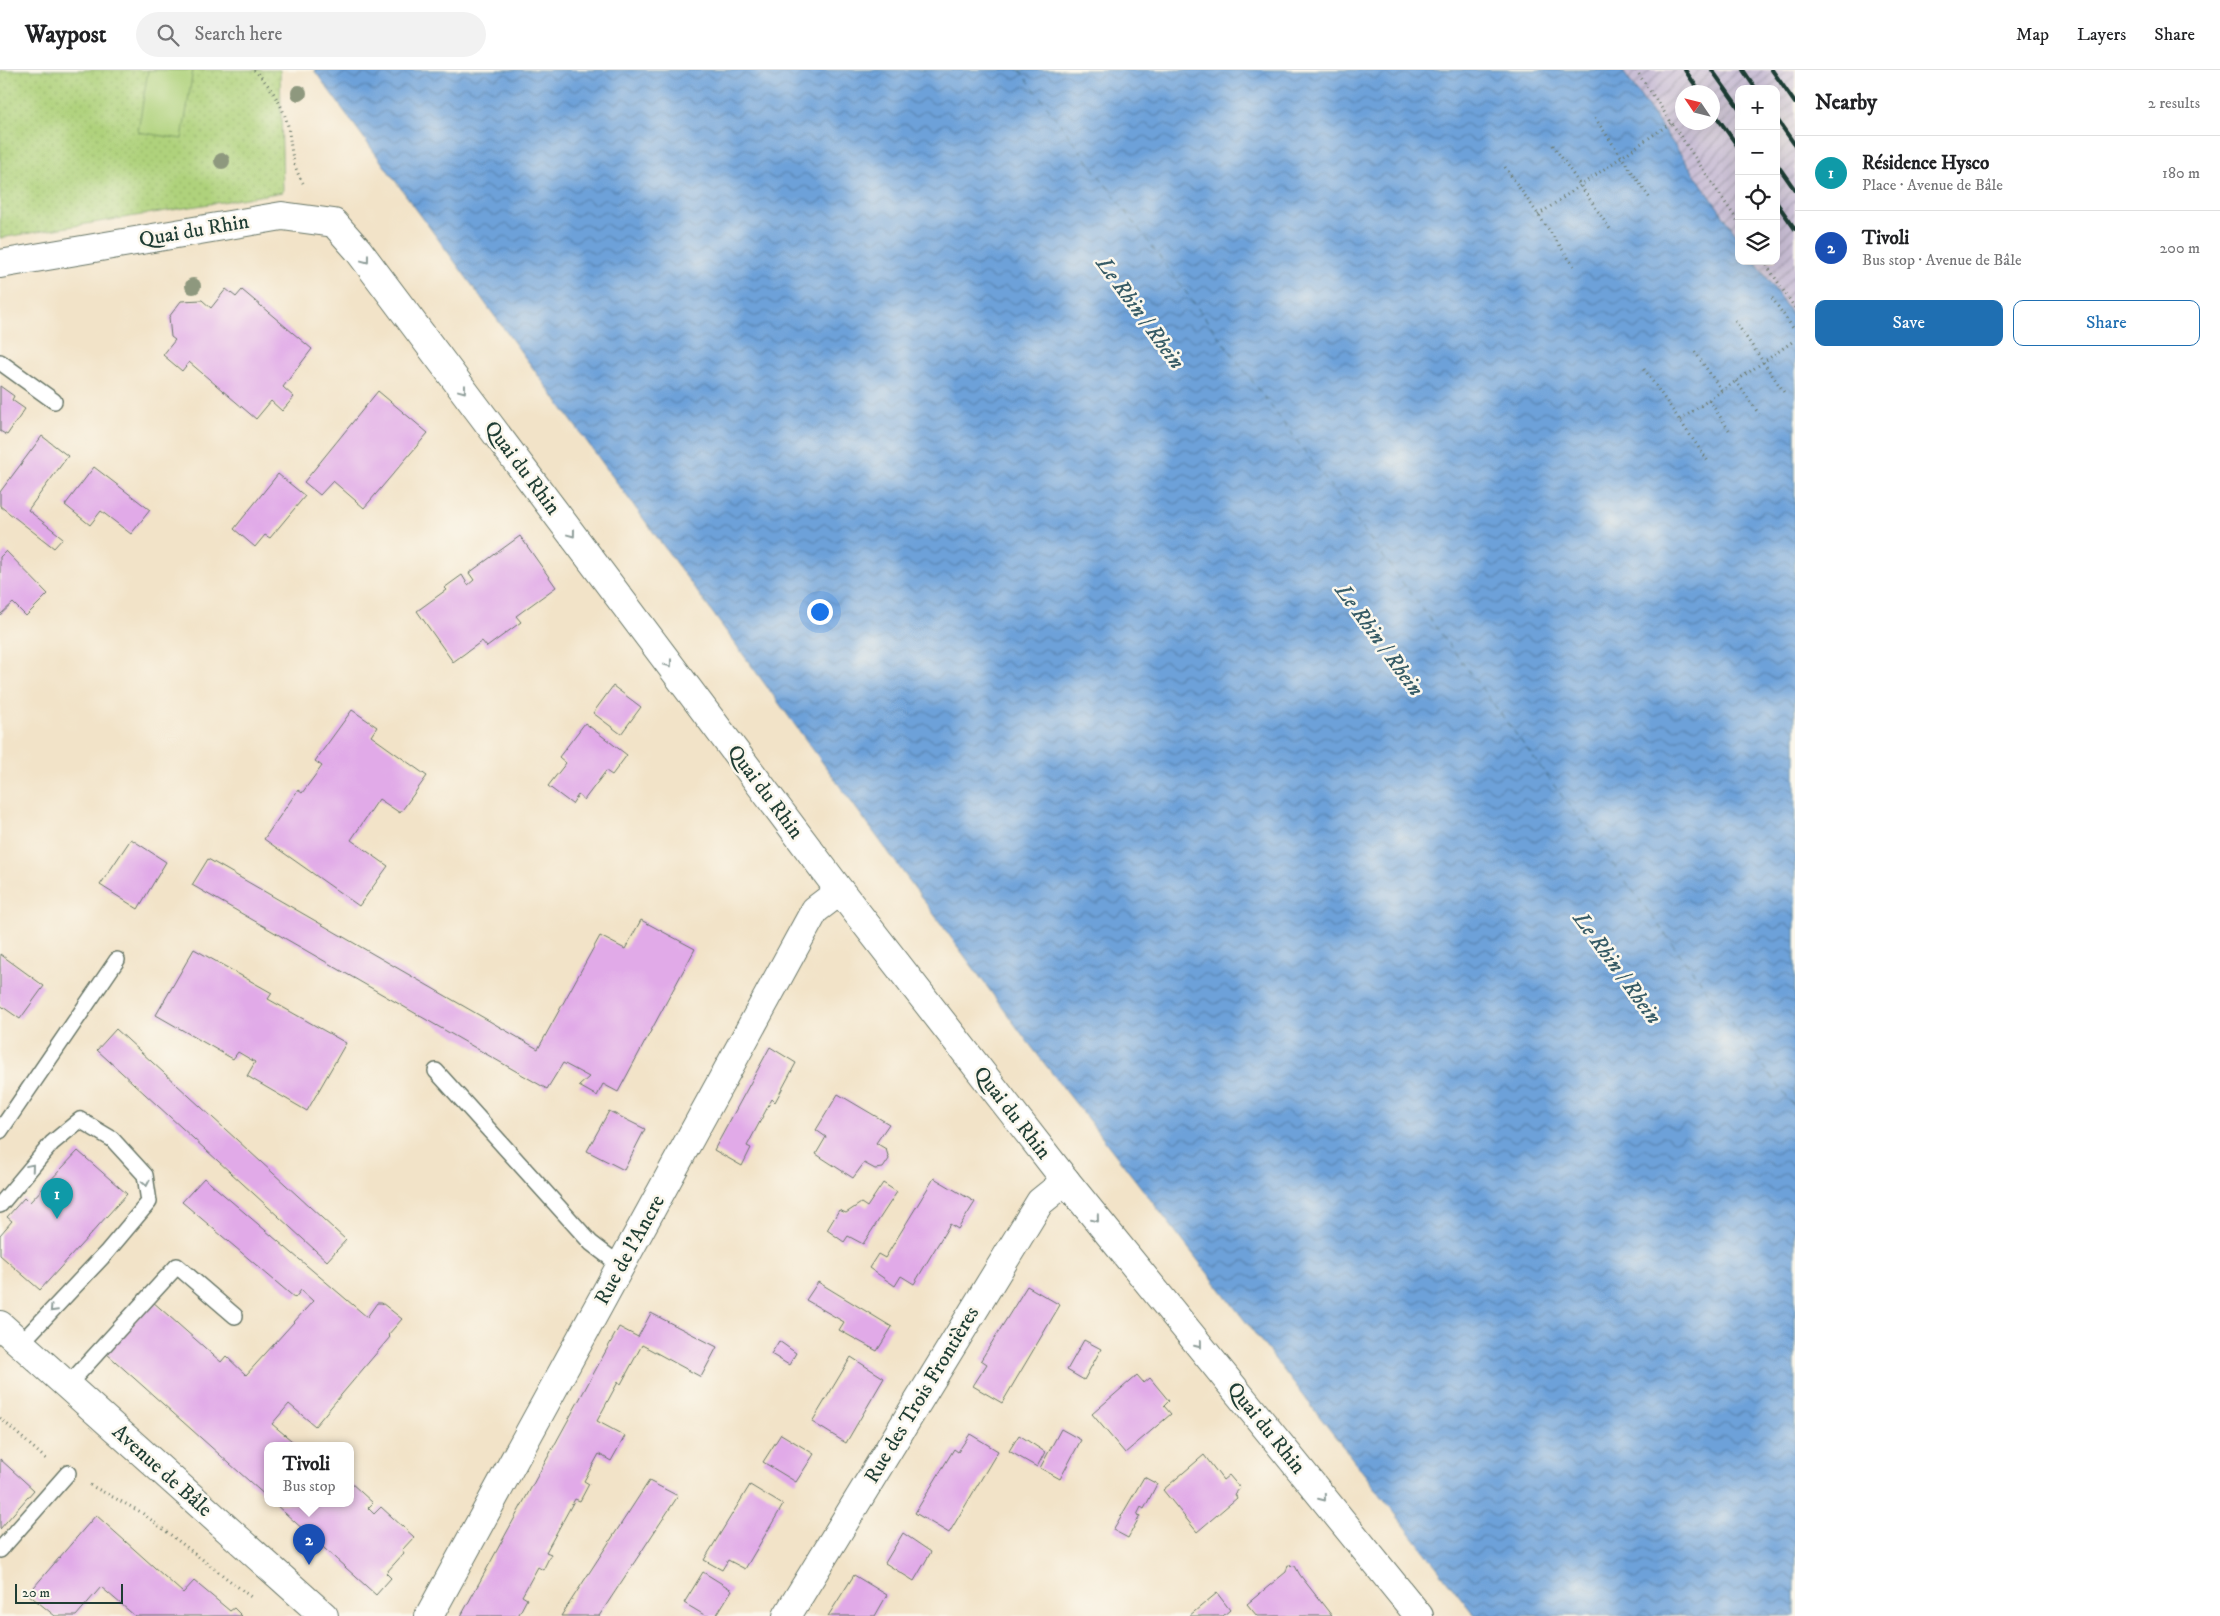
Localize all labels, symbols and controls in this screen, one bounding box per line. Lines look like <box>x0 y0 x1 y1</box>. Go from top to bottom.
search box <box>136 12 486 57</box>
text: Waypost <box>25 20 106 50</box>
icon: search <box>154 21 182 49</box>
text: Search here <box>194 23 282 46</box>
text: Map <box>2016 24 2049 46</box>
text: Layers <box>2077 24 2126 46</box>
text: Share <box>2154 24 2195 46</box>
north arrow <box>1675 85 1720 130</box>
map controls <box>1735 85 1780 265</box>
button: + <box>1735 85 1780 130</box>
text: Nearby <box>1815 90 1877 116</box>
text: 2 results <box>2148 93 2200 113</box>
button: − <box>1735 130 1780 175</box>
text: Résidence Hysco <box>1862 152 1989 175</box>
text: 1 <box>1828 163 1834 183</box>
text: 180 m <box>2162 163 2200 183</box>
button: locate <box>1735 175 1780 220</box>
text: Place · Avenue de Bâle <box>1862 175 2003 195</box>
street label: Quai du Rhin <box>137 209 251 253</box>
button: layers <box>1735 220 1780 265</box>
text: Tivoli <box>1862 227 1909 250</box>
text: 2 <box>1827 238 1835 258</box>
text: 200 m <box>2159 238 2200 258</box>
water label: Le Rhin / Rhein <box>1089 250 1190 375</box>
text: Bus stop · Avenue de Bâle <box>1862 250 2022 270</box>
one-way arrow <box>360 254 368 263</box>
button: Save <box>1815 300 2003 346</box>
button: Share <box>2013 300 2200 346</box>
one-way arrow <box>458 384 466 393</box>
street label: Quai du Rhin <box>478 416 566 520</box>
one-way arrow <box>566 528 574 537</box>
water label: Le Rhin / Rhein <box>1328 577 1429 702</box>
your location <box>807 599 833 625</box>
one-way arrow <box>663 658 672 668</box>
street label: Quai du Rhin <box>721 740 809 844</box>
water label: Le Rhin / Rhein <box>1566 905 1667 1030</box>
street label: Quai du Rhin <box>968 1061 1056 1165</box>
one-way arrow <box>25 1164 34 1173</box>
pin: 1 <box>41 1178 73 1219</box>
one-way arrow <box>140 1179 150 1188</box>
street label: Rue de l'Ancre <box>589 1190 671 1310</box>
one-way arrow <box>1091 1213 1100 1222</box>
street label: Rue des Trois Frontières <box>859 1302 985 1488</box>
one-way arrow <box>50 1303 59 1312</box>
one-way arrow <box>1193 1339 1201 1348</box>
street label: Quai du Rhin <box>1221 1377 1311 1479</box>
street label: Avenue de Bâle <box>107 1419 218 1523</box>
popup <box>264 1442 354 1507</box>
text: Tivoli <box>283 1453 330 1476</box>
text: Bus stop <box>283 1476 335 1496</box>
one-way arrow <box>1318 1492 1326 1501</box>
pin: 2 <box>293 1524 325 1565</box>
scale bar <box>15 1581 122 1604</box>
text: 20 m <box>22 1584 50 1602</box>

